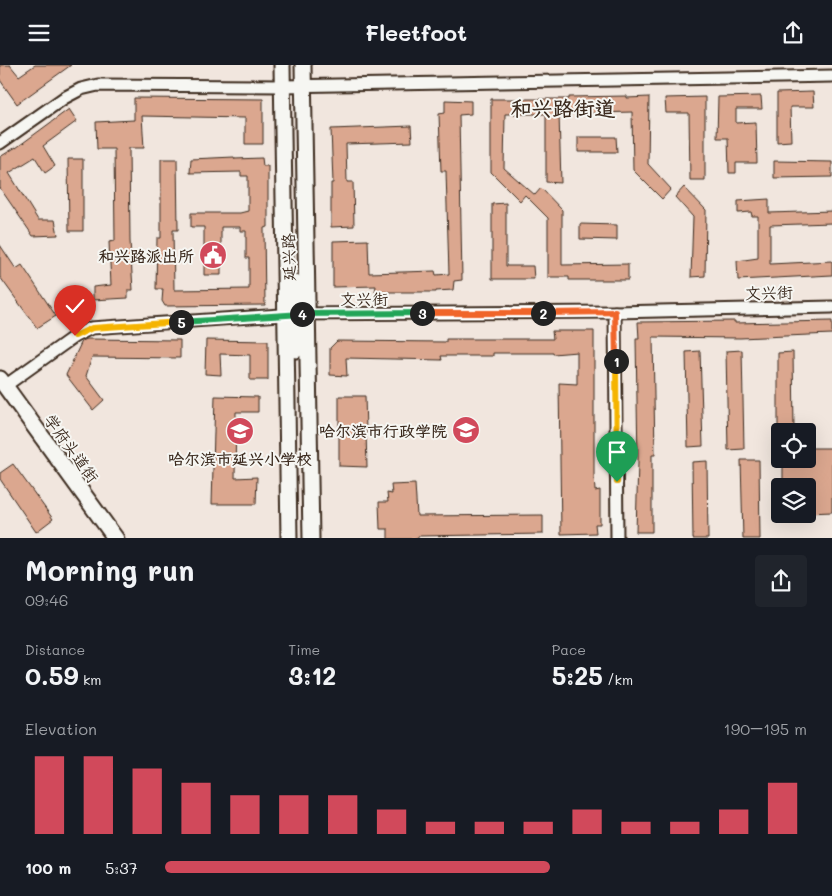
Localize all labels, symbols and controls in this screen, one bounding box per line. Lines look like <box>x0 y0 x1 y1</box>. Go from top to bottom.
text: Fleetfoot <box>365 18 467 47</box>
icon: menu <box>25 19 53 47</box>
icon: share <box>779 19 807 47</box>
district label: 和兴路街道 <box>511 94 616 121</box>
street label: 延兴路 <box>277 233 299 281</box>
public building icon: 和兴路派出所 <box>198 240 228 270</box>
place label: 和兴路派出所 <box>98 245 194 266</box>
street label: 文兴街 <box>745 281 793 303</box>
pin <box>54 285 96 336</box>
street label: 文兴街 <box>340 288 388 309</box>
icon: check <box>61 292 89 320</box>
pin: 4 <box>290 301 314 327</box>
pin: 3 <box>410 301 434 325</box>
pin: 2 <box>530 301 556 325</box>
text: 3 <box>418 304 427 323</box>
text: 2 <box>540 304 547 323</box>
text: 4 <box>298 305 307 324</box>
pin: 5 <box>168 309 194 335</box>
text: 5 <box>177 313 186 332</box>
pin: 1 <box>604 349 628 373</box>
text: 1 <box>613 352 620 371</box>
street label: 学府头道街 <box>40 409 104 487</box>
school or university icon: 哈尔滨市行政学院 <box>451 415 481 445</box>
school or university icon: 哈尔滨市延兴小学校 <box>225 416 255 446</box>
place label: 哈尔滨市行政学院 <box>319 420 447 441</box>
map controls <box>771 423 816 523</box>
button: locate <box>771 423 816 468</box>
pin <box>596 431 638 482</box>
icon: arrive <box>603 438 631 466</box>
place label: 哈尔滨市延兴小学校 <box>168 448 312 469</box>
button: layers <box>771 478 816 523</box>
text: Morning run <box>25 552 194 588</box>
button: share <box>755 555 807 607</box>
text: 09:46 <box>25 589 68 610</box>
text: Distance <box>25 640 85 659</box>
text: Time <box>288 640 320 659</box>
text: Pace <box>552 640 586 659</box>
text: 0.59 <box>25 659 78 691</box>
text: 3:12 <box>288 659 336 691</box>
text: 5:25 <box>552 659 603 691</box>
text: km <box>78 670 101 689</box>
text: /km <box>603 670 633 689</box>
text: Elevation <box>25 718 97 739</box>
text: 190–195 m <box>724 718 807 739</box>
text: 100 m <box>25 857 71 878</box>
text: 5:37 <box>105 857 138 878</box>

